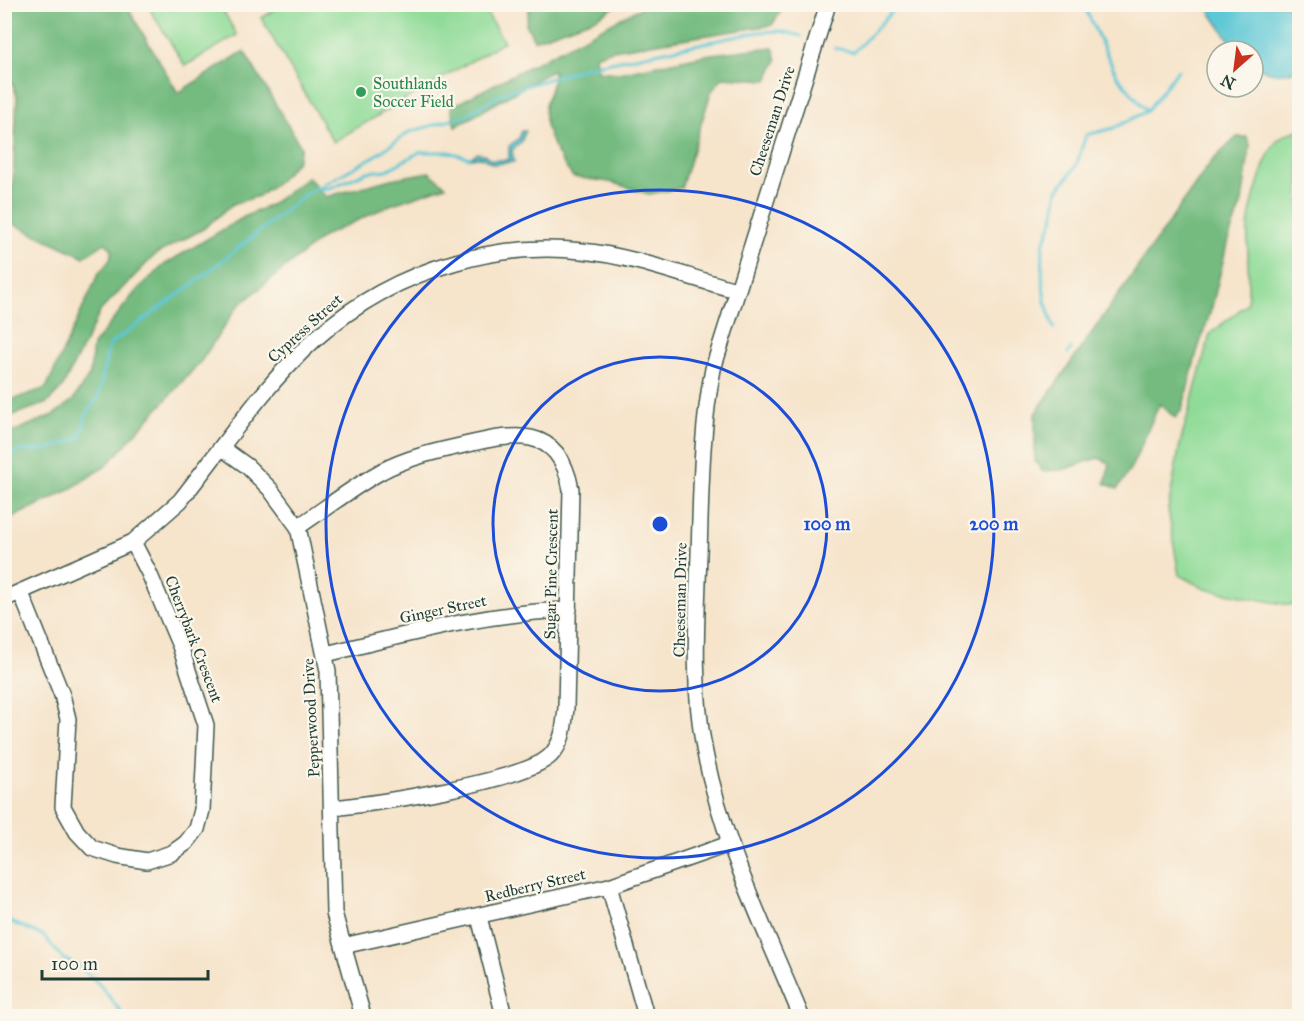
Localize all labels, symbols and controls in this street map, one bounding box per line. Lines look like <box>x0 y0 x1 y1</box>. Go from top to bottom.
north arrow <box>1205 39 1265 99</box>
street label: Cheeseman Drive <box>745 63 799 179</box>
text: N <box>1217 70 1239 93</box>
place label: Southlands Soccer Field <box>373 74 454 111</box>
marker: Southlands Soccer Field <box>354 85 368 99</box>
street label: Cypress Street <box>264 289 346 366</box>
street label: Sugar Pine Crescent <box>540 508 563 640</box>
text: 100 m <box>804 513 851 535</box>
text: 200 m <box>970 513 1019 535</box>
centre of rings <box>650 514 670 534</box>
street label: Cheeseman Drive <box>669 542 691 658</box>
street label: Cherrybark Crescent <box>161 573 227 705</box>
street label: Ginger Street <box>398 590 489 628</box>
street label: Pepperwood Drive <box>298 658 324 778</box>
street label: Redberry Street <box>483 864 588 906</box>
scale bar <box>42 943 208 981</box>
text: 100 m <box>51 953 98 975</box>

